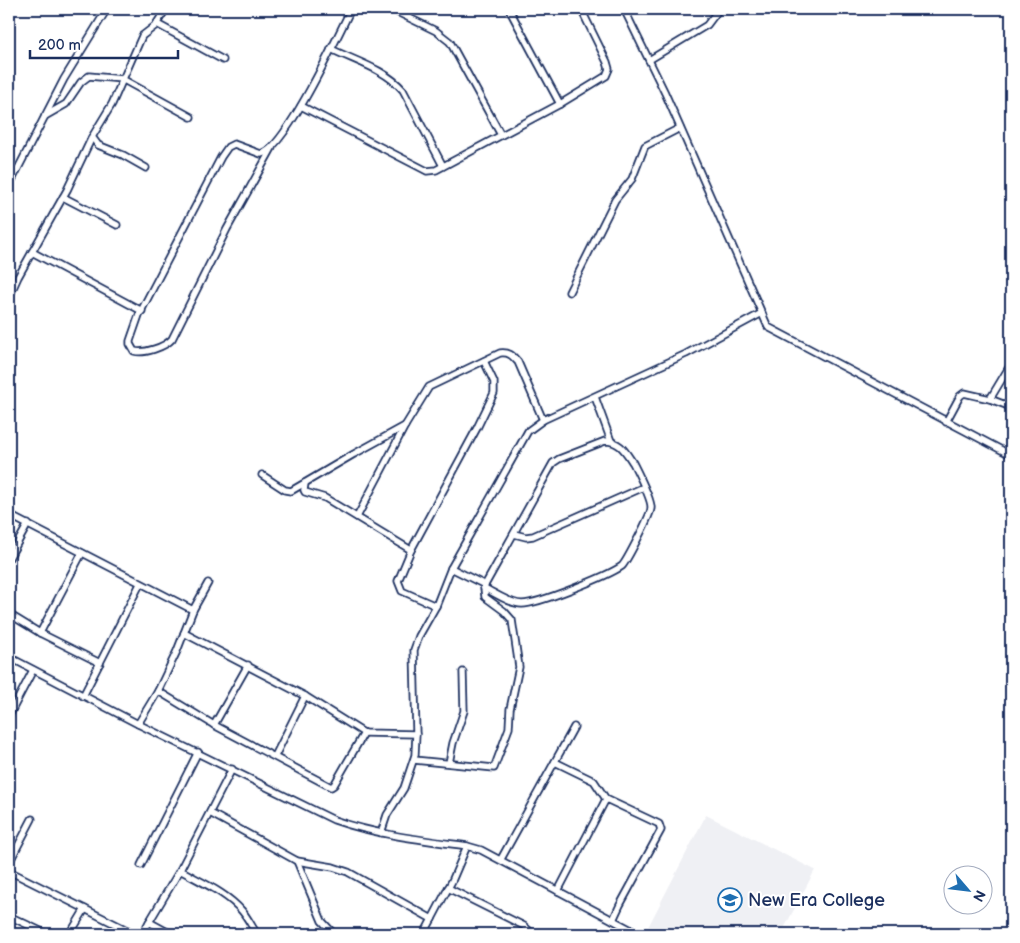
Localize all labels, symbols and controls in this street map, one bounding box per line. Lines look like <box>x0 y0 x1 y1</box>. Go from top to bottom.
scale bar <box>30 28 178 60</box>
text: 200 m <box>38 36 81 55</box>
north arrow <box>942 866 992 916</box>
school or university icon: New Era College <box>717 887 743 913</box>
text: N <box>969 887 989 905</box>
place label: New Era College <box>748 890 885 911</box>

